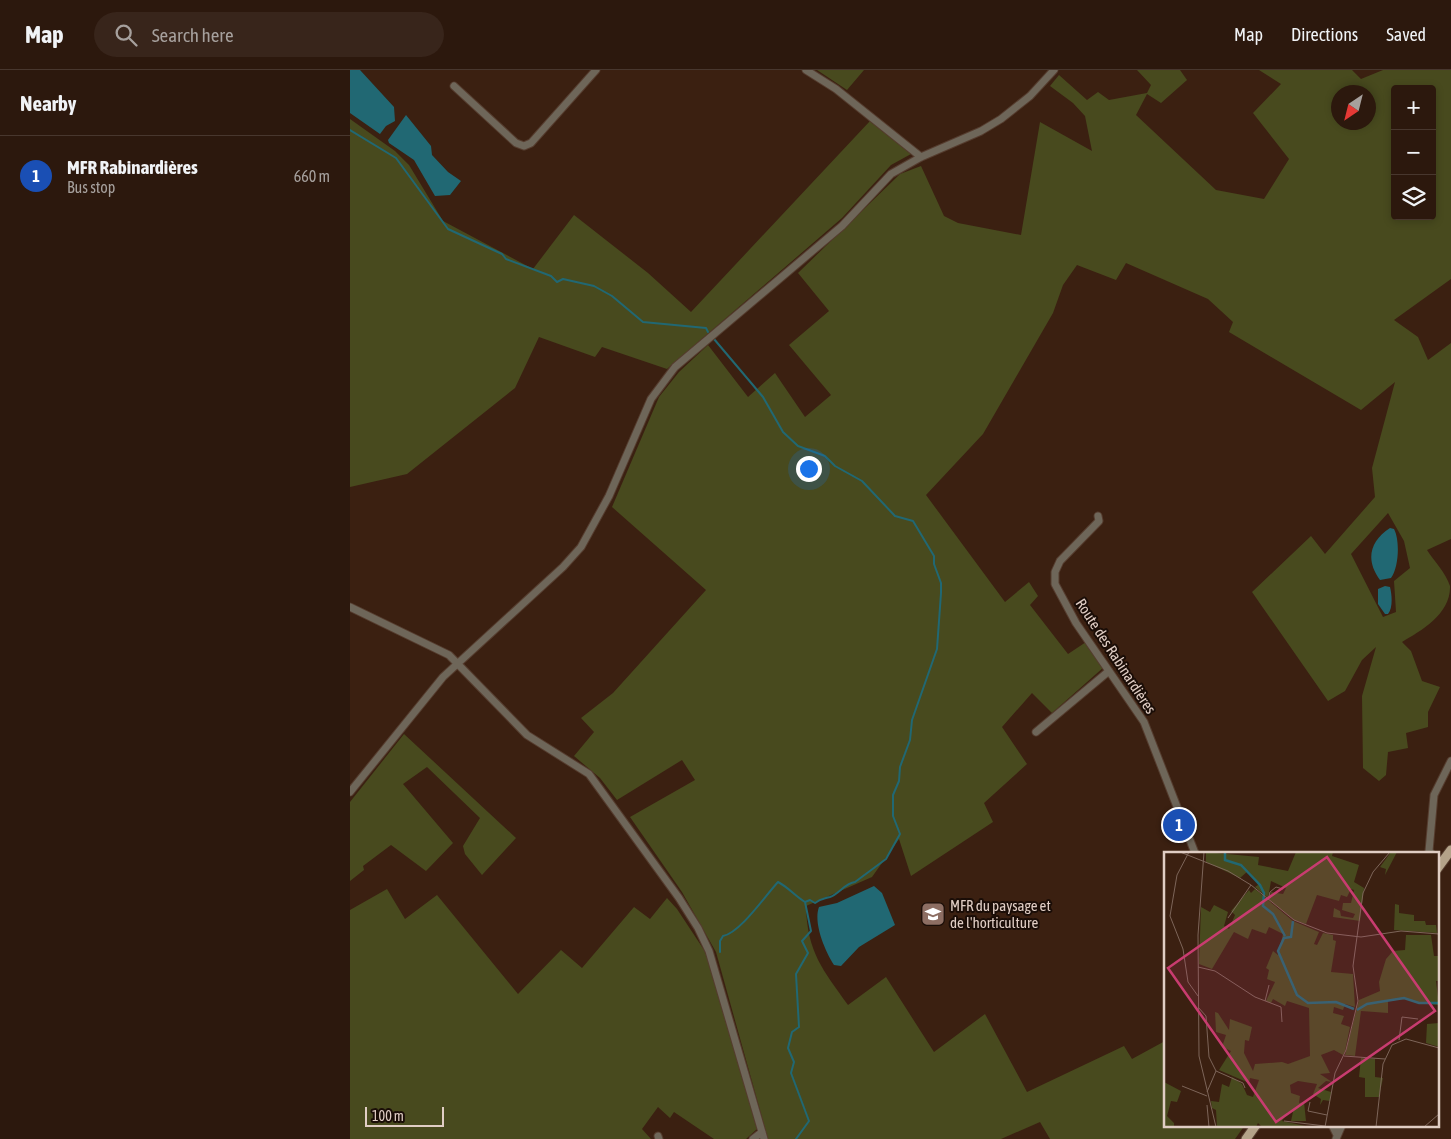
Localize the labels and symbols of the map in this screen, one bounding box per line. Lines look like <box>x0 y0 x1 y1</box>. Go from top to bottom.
north arrow <box>1331 85 1376 130</box>
your location <box>796 456 822 482</box>
street label: Route des Rabinardières <box>1072 595 1160 717</box>
pin: 1 <box>1163 806 1195 844</box>
inset map <box>1164 852 1438 1126</box>
place label: MFR du paysage et de l'horticulture <box>950 897 1051 931</box>
school or university icon: MFR du paysage et de l'horticulture <box>920 901 946 927</box>
scale bar <box>365 1104 444 1127</box>

